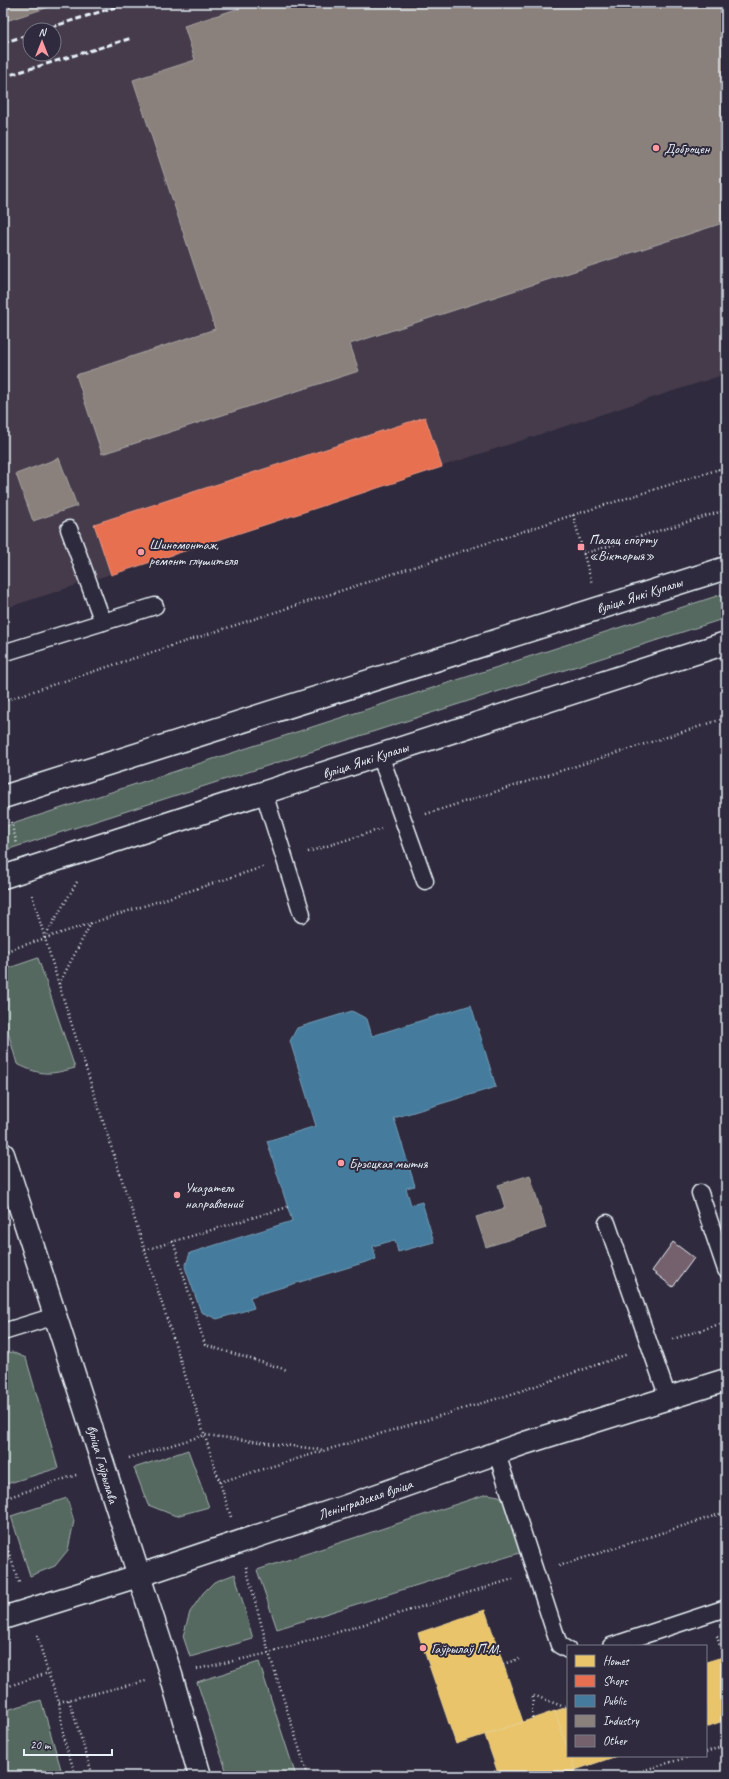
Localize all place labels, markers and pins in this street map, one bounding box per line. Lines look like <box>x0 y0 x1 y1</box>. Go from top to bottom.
place label: Доброцен <box>664 140 711 157</box>
marker: Доброцен <box>651 143 661 153</box>
place label: Палац спорту «Вікторыя» <box>589 531 658 564</box>
place label: Шиномонтаж, ремонт глушителя <box>149 536 238 569</box>
marker: Палац спорту «Вікторыя» <box>576 542 586 552</box>
marker: Шиномонтаж, ремонт глушителя <box>136 547 146 557</box>
place label: Брэсцкая мытня <box>349 1155 428 1172</box>
marker: Брэсцкая мытня <box>336 1158 346 1168</box>
place label: Указатель направлений <box>185 1179 245 1212</box>
marker: Указатель направлений <box>172 1190 182 1200</box>
place label: Гаўрылаў П.М. <box>431 1640 501 1657</box>
marker: Гаўрылаў П.М. <box>418 1643 428 1653</box>

